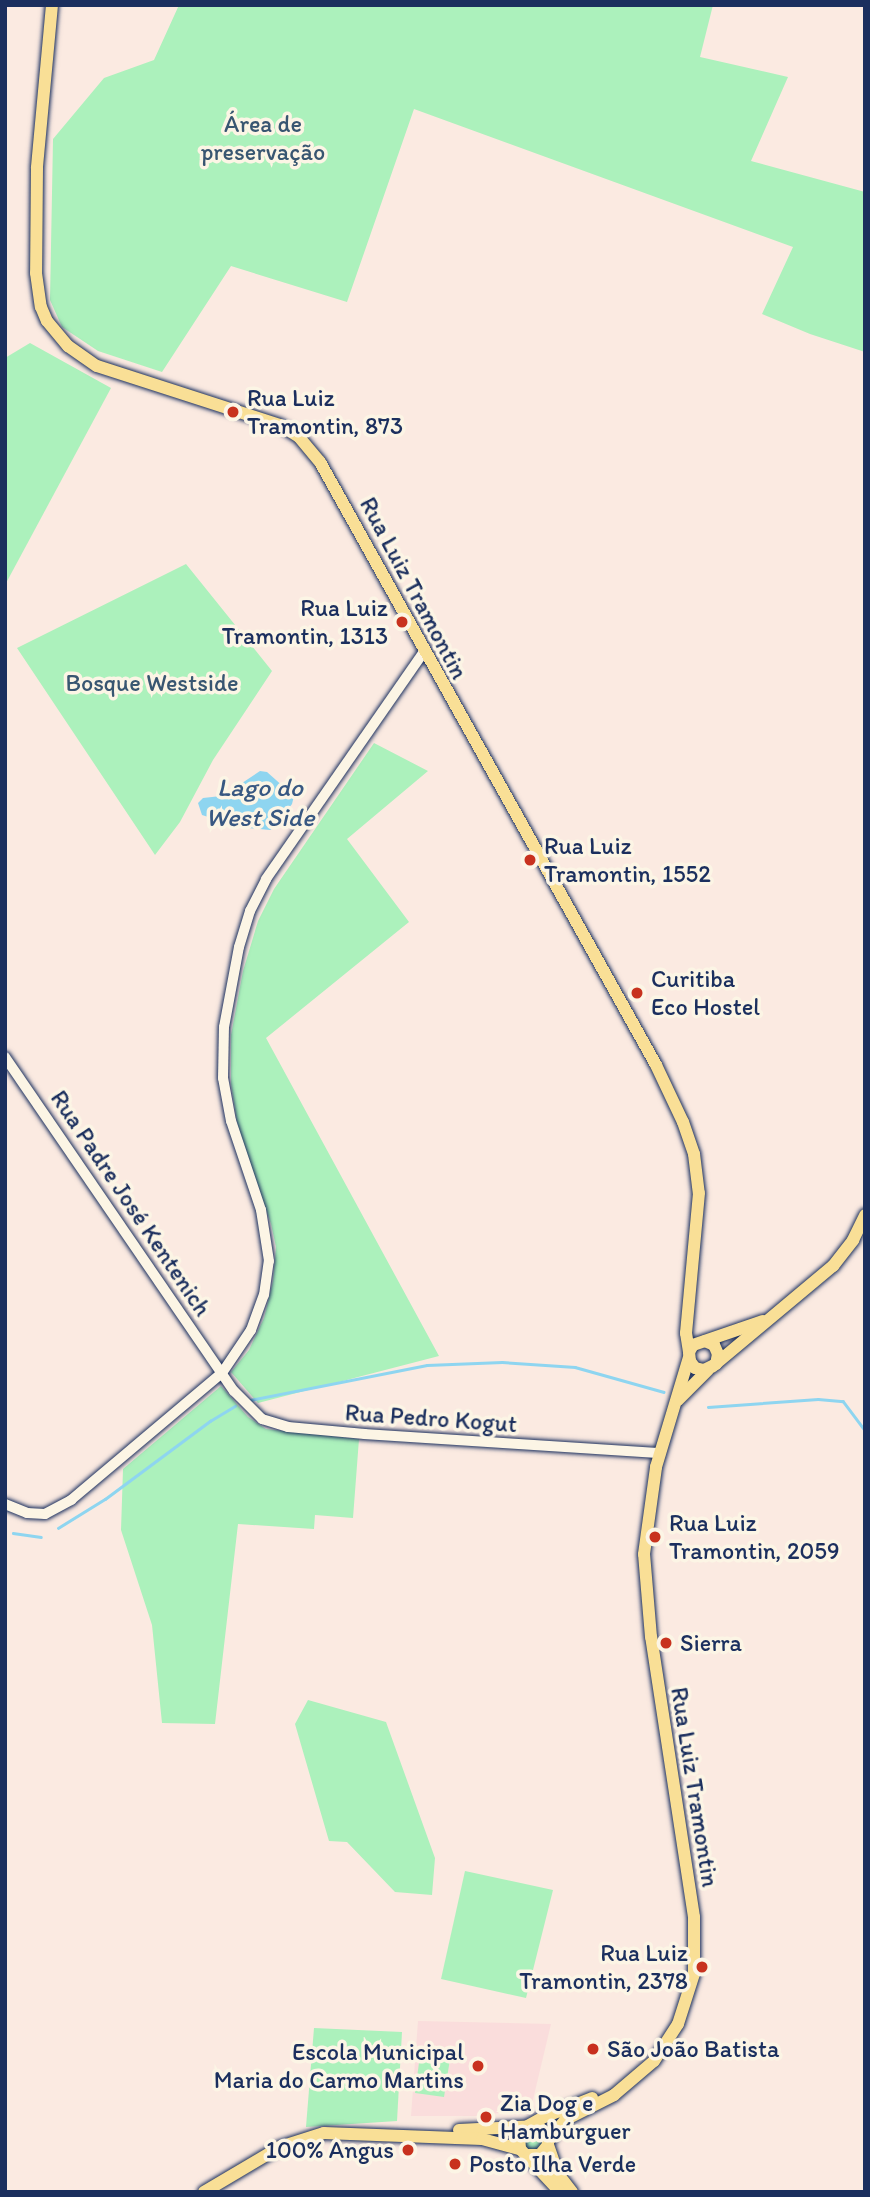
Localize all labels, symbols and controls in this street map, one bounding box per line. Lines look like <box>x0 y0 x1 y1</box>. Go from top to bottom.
park label: Área de preservação <box>201 110 325 166</box>
place label: Rua Luiz Tramontin, 873 <box>247 384 403 440</box>
marker: Rua Luiz Tramontin, 873 <box>225 404 241 420</box>
street label: Rua Luiz Tramontin <box>354 493 474 683</box>
place label: Rua Luiz Tramontin, 1313 <box>222 594 388 650</box>
marker: Rua Luiz Tramontin, 1313 <box>394 614 410 630</box>
park label: Bosque Westside <box>65 669 239 697</box>
water label: Lago do West Side <box>206 772 314 834</box>
place label: Rua Luiz Tramontin, 1552 <box>544 832 711 888</box>
marker: Rua Luiz Tramontin, 1552 <box>522 852 538 868</box>
place label: Curitiba Eco Hostel <box>651 965 760 1021</box>
marker: Curitiba Eco Hostel <box>629 985 645 1001</box>
street label: Rua Padre José Kentenich <box>45 1085 217 1321</box>
street label: Rua Pedro Kogut <box>345 1398 517 1438</box>
place label: Rua Luiz Tramontin, 2059 <box>669 1509 839 1565</box>
marker: Rua Luiz Tramontin, 2059 <box>647 1529 663 1545</box>
place label: Sierra <box>680 1629 742 1657</box>
marker: Sierra <box>658 1635 674 1651</box>
street label: Rua Luiz Tramontin <box>665 1686 725 1888</box>
place label: Rua Luiz Tramontin, 2378 <box>519 1939 688 1995</box>
marker: Rua Luiz Tramontin, 2378 <box>694 1959 710 1975</box>
place label: São João Batista <box>607 2035 780 2063</box>
place label: Escola Municipal Maria do Carmo Martins <box>213 2038 464 2094</box>
marker: São João Batista <box>585 2041 601 2057</box>
marker: Escola Municipal Maria do Carmo Martins <box>470 2058 486 2074</box>
place label: Zia Dog e Hambúrguer <box>500 2089 631 2145</box>
marker: Zia Dog e Hambúrguer <box>478 2109 494 2125</box>
place label: 100% Angus <box>266 2136 394 2164</box>
marker: 100% Angus <box>400 2142 416 2158</box>
place label: Posto Ilha Verde <box>469 2150 636 2178</box>
marker: Posto Ilha Verde <box>447 2156 463 2172</box>

